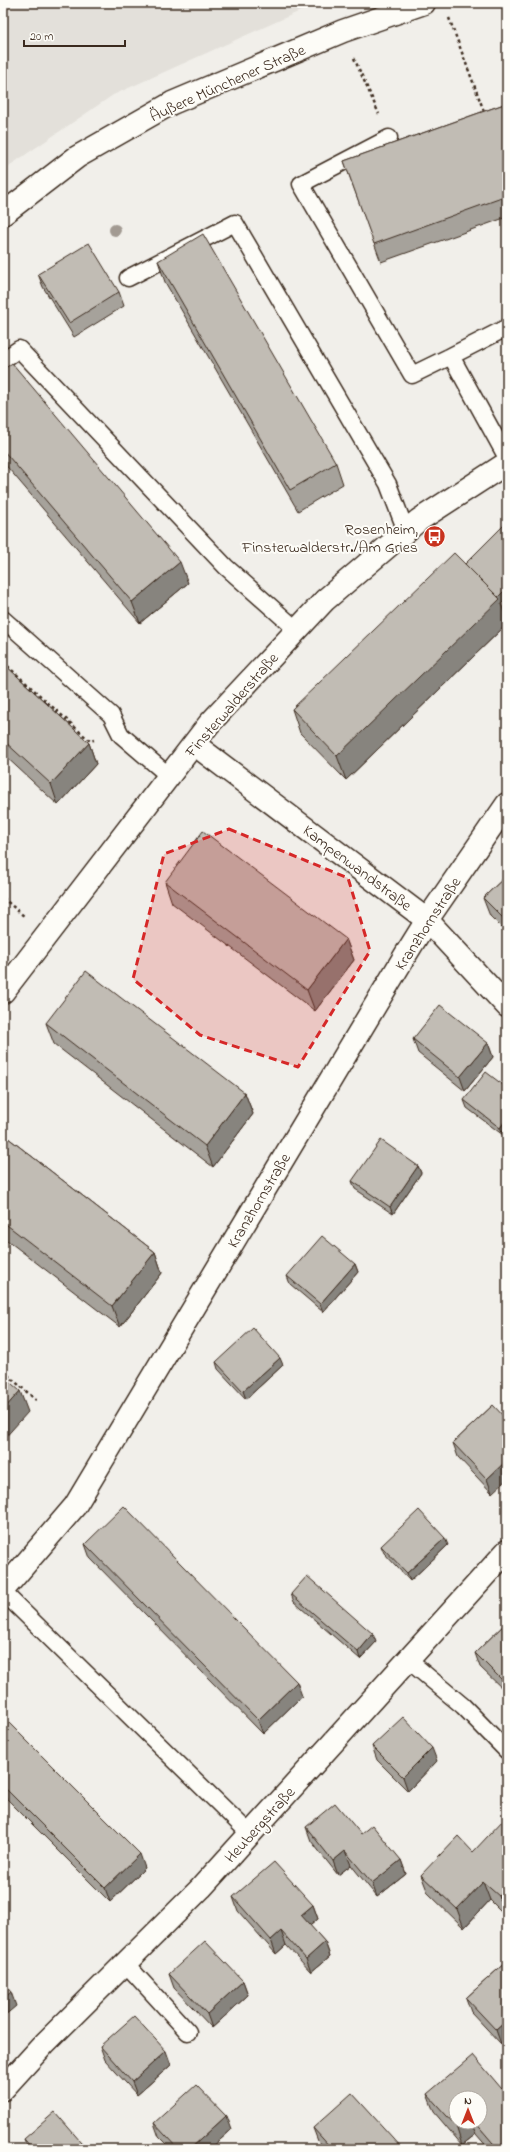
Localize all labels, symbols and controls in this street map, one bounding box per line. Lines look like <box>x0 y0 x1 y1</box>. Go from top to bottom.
scale bar <box>24 22 125 48</box>
text: 20 m <box>30 28 53 46</box>
street label: Äußere Münchener Straße <box>146 38 310 129</box>
place label: Rosenheim, Finsterwalderstr./Am Gries <box>241 518 418 560</box>
bus stop icon: Rosenheim, Finsterwalderstr./Am Gries <box>421 524 447 550</box>
street label: Finsterwalderstraße <box>179 647 286 764</box>
street label: Kampenwandstraße <box>297 820 417 918</box>
street label: Kranzhornstraße <box>389 872 468 976</box>
street label: Kranzhornstraße <box>222 1148 298 1253</box>
street label: Heubergstraße <box>219 1781 302 1869</box>
north arrow <box>448 2090 488 2130</box>
text: N <box>464 2093 472 2109</box>

